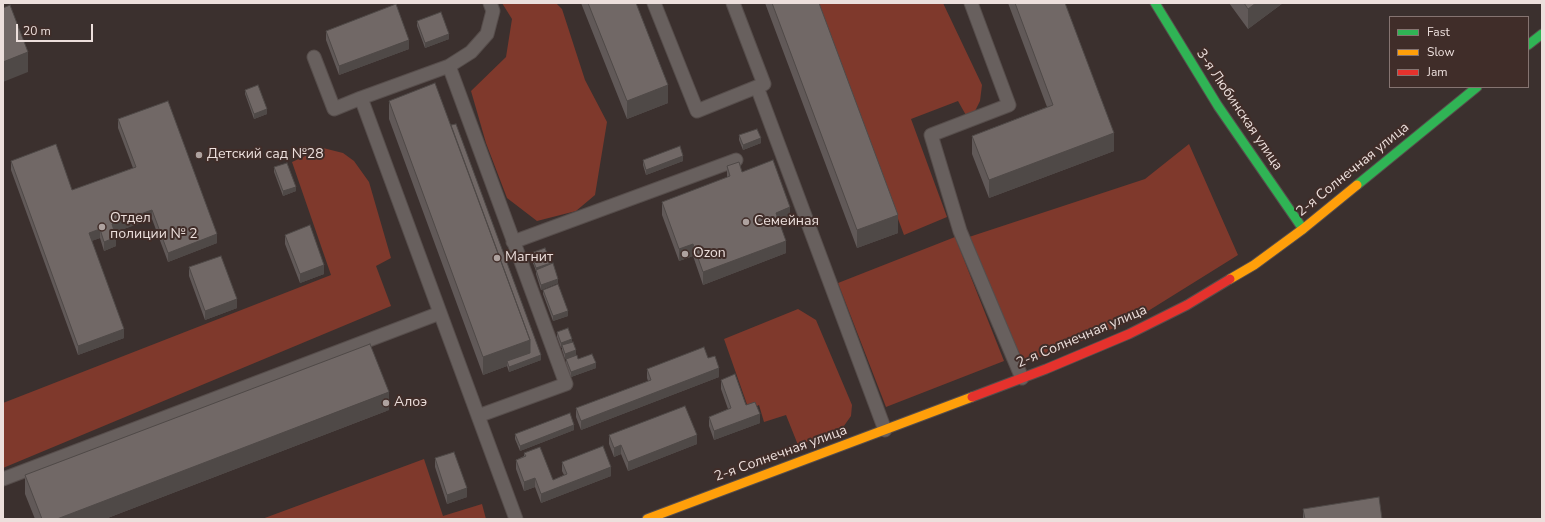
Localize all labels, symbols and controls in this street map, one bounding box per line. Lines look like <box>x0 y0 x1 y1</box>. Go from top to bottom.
scale bar <box>18 16 95 42</box>
legend <box>1389 16 1529 88</box>
text: 20 m <box>23 23 51 39</box>
text: Fast <box>1427 24 1450 40</box>
text: Slow <box>1427 44 1455 60</box>
street label: 3-я Любинская улица <box>1192 46 1286 174</box>
text: Jam <box>1427 64 1448 80</box>
street label: 2-я Солнечная улица <box>1293 119 1413 221</box>
place label: Детский сад №28 <box>207 147 324 163</box>
marker: Детский сад №28 <box>194 150 204 160</box>
place label: Отдел полиции № 2 <box>110 211 198 244</box>
place label: Семейная <box>754 214 819 230</box>
marker: Семейная <box>741 217 751 227</box>
marker: Отдел полиции № 2 <box>97 222 107 232</box>
place label: Ozon <box>693 246 726 262</box>
marker: Ozon <box>680 249 690 259</box>
place label: Магнит <box>505 250 553 266</box>
marker: Магнит <box>492 253 502 263</box>
street label: 2-я Солнечная улица <box>1014 302 1150 372</box>
place label: Алоэ <box>394 395 427 411</box>
marker: Алоэ <box>381 398 391 408</box>
street label: 2-я Солнечная улица <box>712 422 850 486</box>

